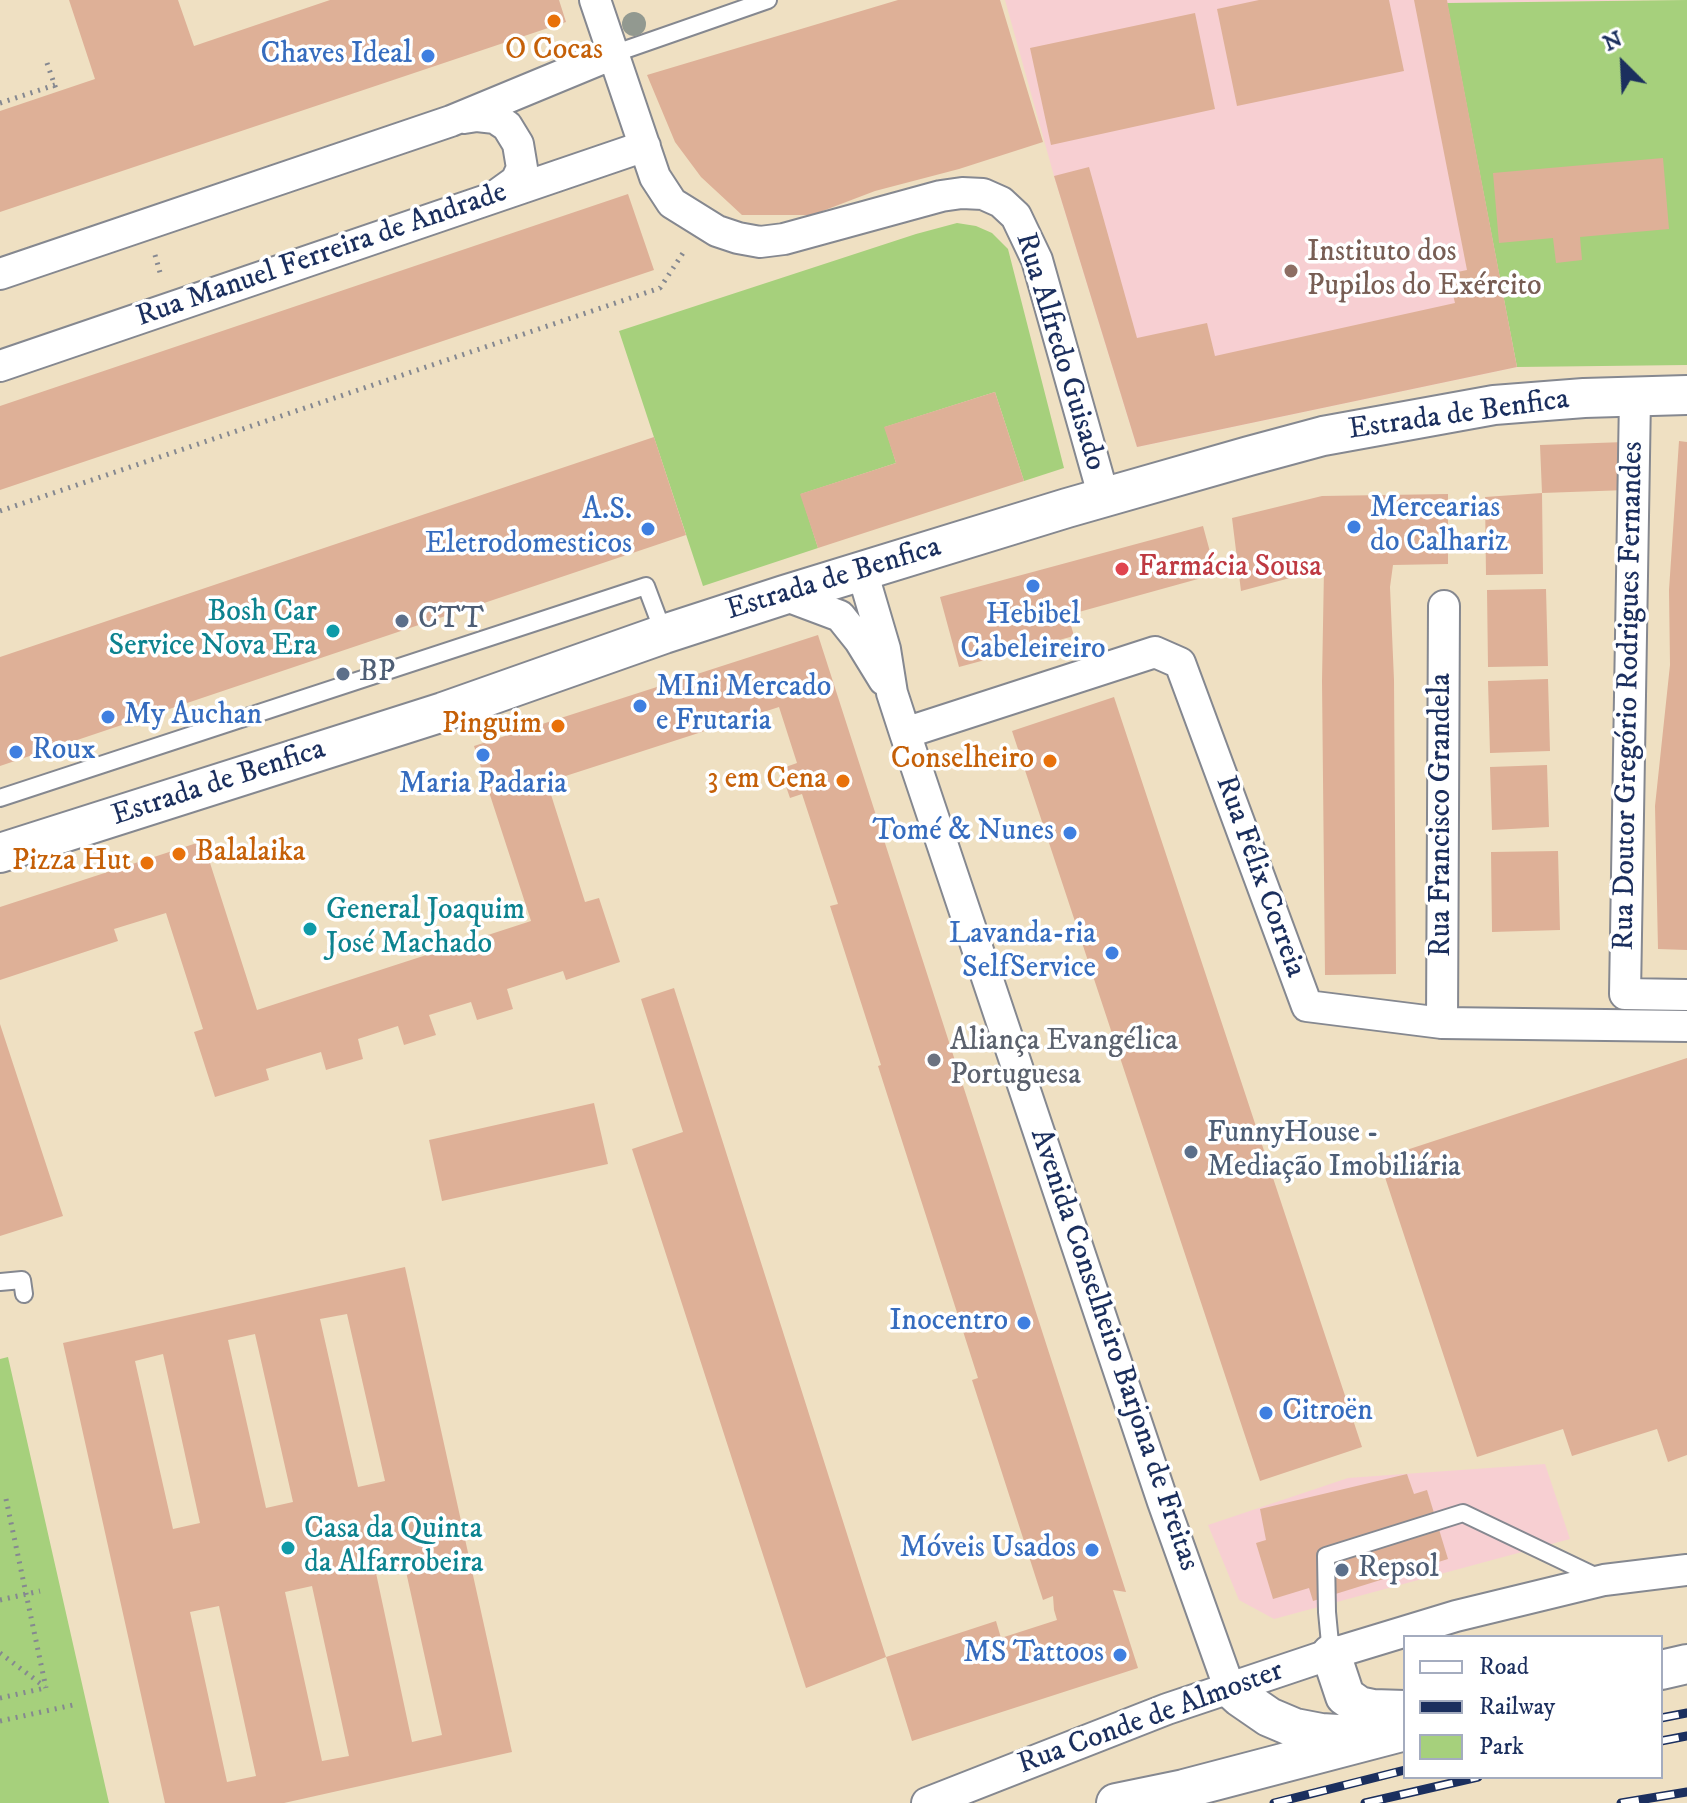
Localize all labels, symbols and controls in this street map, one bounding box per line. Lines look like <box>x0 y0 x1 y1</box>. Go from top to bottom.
marker: O Cocas <box>545 12 563 30</box>
north arrow <box>1583 24 1663 104</box>
text: N <box>1599 26 1627 58</box>
place label: O Cocas <box>505 34 603 70</box>
place label: Chaves Ideal <box>261 38 412 74</box>
marker: Chaves Ideal <box>419 47 437 65</box>
street label: Rua Manuel Ferreira de Andrade <box>132 176 512 336</box>
street label: Rua Alfredo Guisado <box>1006 229 1112 475</box>
place label: Instituto dos Pupilos do Exército <box>1307 236 1542 306</box>
marker: Instituto dos Pupilos do Exército <box>1282 262 1300 280</box>
street label: Estrada de Benfica <box>1346 383 1572 449</box>
street label: Rua Doutor Gregório Rodrigues Fernandes <box>1608 441 1652 951</box>
place label: Mercearias do Calhariz <box>1370 492 1508 562</box>
place label: A.S. Eletrodomesticos <box>425 494 632 564</box>
marker: Mercearias do Calhariz <box>1345 518 1363 536</box>
marker: A.S. Eletrodomesticos <box>639 520 657 538</box>
street label: Estrada de Benfica <box>722 530 946 630</box>
place label: Farmácia Sousa <box>1138 551 1322 587</box>
marker: Farmácia Sousa <box>1113 560 1131 578</box>
marker: Hebibel Cabeleireiro <box>1024 577 1042 595</box>
place label: Bosh Car Service Nova Era <box>108 596 317 666</box>
place label: Hebibel Cabeleireiro <box>960 599 1106 670</box>
place label: CTT <box>418 603 484 639</box>
marker: CTT <box>393 612 411 630</box>
marker: Bosh Car Service Nova Era <box>324 622 342 640</box>
place label: BP <box>359 656 395 692</box>
marker: BP <box>334 665 352 683</box>
place label: MIni Mercado e Frutaria <box>656 671 831 742</box>
street label: Rua Francisco Grandela <box>1425 673 1461 957</box>
marker: MIni Mercado e Frutaria <box>631 697 649 715</box>
place label: My Auchan <box>124 699 262 735</box>
marker: My Auchan <box>99 708 117 726</box>
place label: Pinguim <box>442 708 542 744</box>
marker: Pinguim <box>549 717 567 735</box>
street label: Estrada de Benfica <box>108 733 330 835</box>
place label: Roux <box>32 734 96 770</box>
marker: Roux <box>7 743 25 761</box>
place label: Conselheiro <box>891 743 1034 779</box>
marker: Maria Padaria <box>474 746 492 764</box>
marker: Conselheiro <box>1041 752 1059 770</box>
place label: 3 em Cena <box>707 763 827 799</box>
place label: Maria Padaria <box>399 768 567 804</box>
marker: 3 em Cena <box>834 772 852 790</box>
street label: Rua Félix Correia <box>1206 772 1312 982</box>
place label: Tomé & Nunes <box>873 815 1054 851</box>
marker: Tomé & Nunes <box>1061 824 1079 842</box>
place label: Balalaika <box>195 836 306 872</box>
place label: Pizza Hut <box>12 845 131 881</box>
marker: Balalaika <box>170 845 188 863</box>
marker: Pizza Hut <box>138 854 156 872</box>
place label: General Joaquim José Machado <box>326 894 525 964</box>
place label: Lavanda-ria SelfService <box>949 918 1096 988</box>
marker: General Joaquim José Machado <box>301 920 319 938</box>
marker: Lavanda-ria SelfService <box>1103 944 1121 962</box>
place label: Aliança Evangélica Portuguesa <box>950 1025 1178 1096</box>
marker: Aliança Evangélica Portuguesa <box>925 1051 943 1069</box>
place label: FunnyHouse - Mediação Imobiliária <box>1207 1117 1461 1188</box>
street label: Avenida Conselheiro Barjona de Freitas <box>1020 1124 1206 1576</box>
marker: FunnyHouse - Mediação Imobiliária <box>1182 1143 1200 1161</box>
place label: Inocentro <box>889 1305 1008 1341</box>
marker: Inocentro <box>1015 1314 1033 1332</box>
place label: Citroën <box>1282 1395 1373 1431</box>
marker: Citroën <box>1257 1404 1275 1422</box>
place label: Casa da Quinta da Alfarrobeira <box>304 1513 484 1584</box>
place label: Móveis Usados <box>900 1532 1076 1568</box>
marker: Casa da Quinta da Alfarrobeira <box>279 1539 297 1557</box>
marker: Móveis Usados <box>1083 1541 1101 1559</box>
place label: Repsol <box>1358 1552 1439 1588</box>
marker: Repsol <box>1333 1561 1351 1579</box>
legend <box>1403 1635 1663 1779</box>
place label: MS Tattoos <box>963 1637 1104 1673</box>
marker: MS Tattoos <box>1111 1646 1129 1664</box>
text: Road <box>1479 1652 1529 1682</box>
street label: Rua Conde de Almoster <box>1013 1654 1289 1784</box>
text: Railway <box>1479 1692 1555 1722</box>
text: Park <box>1479 1732 1524 1762</box>

